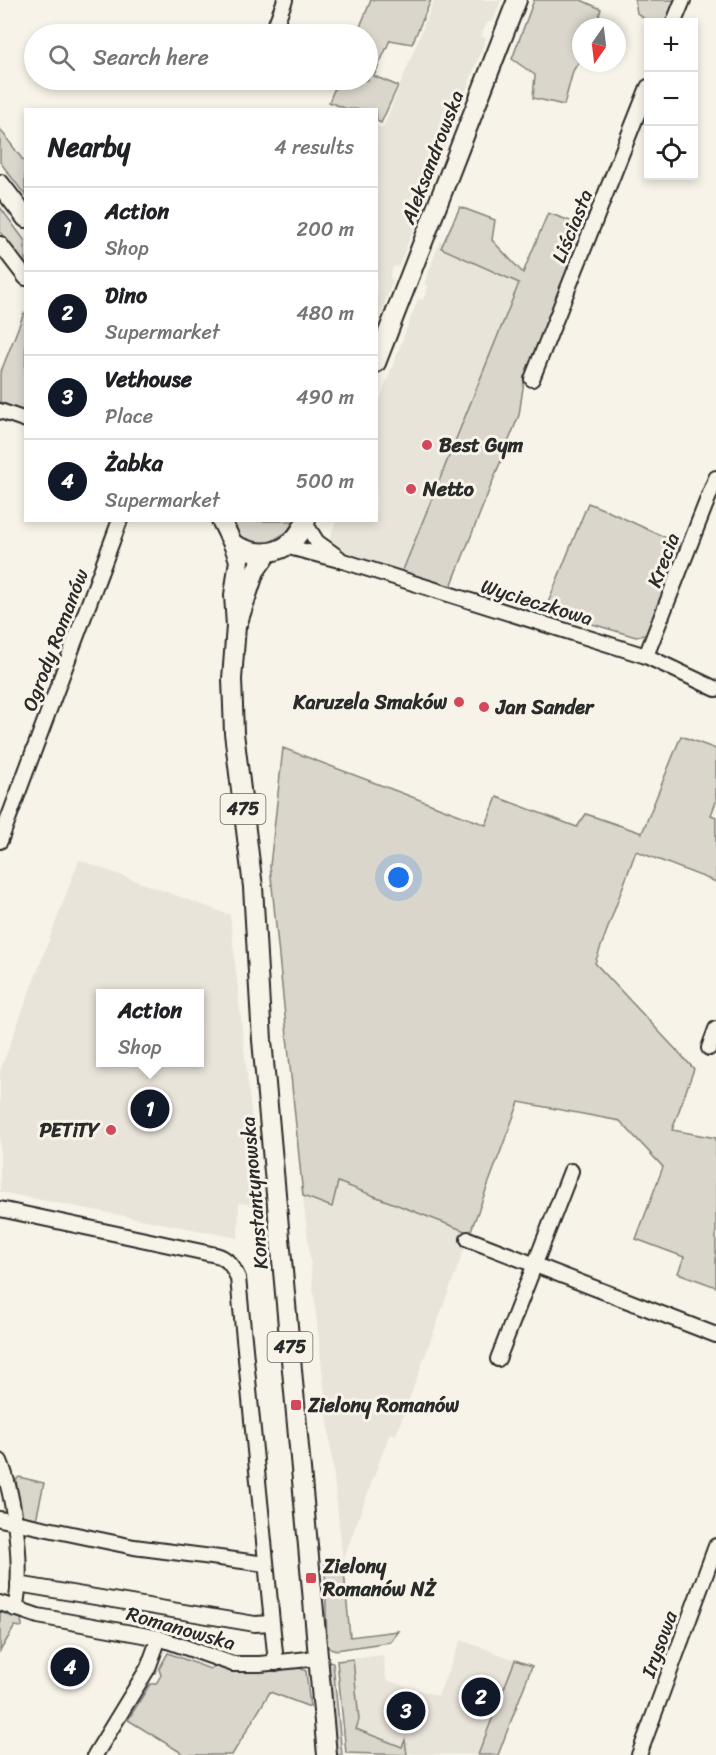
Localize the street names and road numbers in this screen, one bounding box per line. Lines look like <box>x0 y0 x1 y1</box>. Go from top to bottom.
street label: Aleksandrowska <box>390 85 474 230</box>
street label: Liściasta <box>542 184 603 268</box>
street label: Krecia <box>637 528 690 593</box>
street label: Ogrody Romanów <box>12 564 99 717</box>
street label: Wycieczkowa <box>477 569 597 636</box>
road number: 475 <box>220 794 266 824</box>
street label: Konstantynowska <box>230 1115 279 1271</box>
road number: 475 <box>268 1332 312 1362</box>
street label: Romanowska <box>122 1596 240 1661</box>
street label: Irysowa <box>631 1605 688 1683</box>

